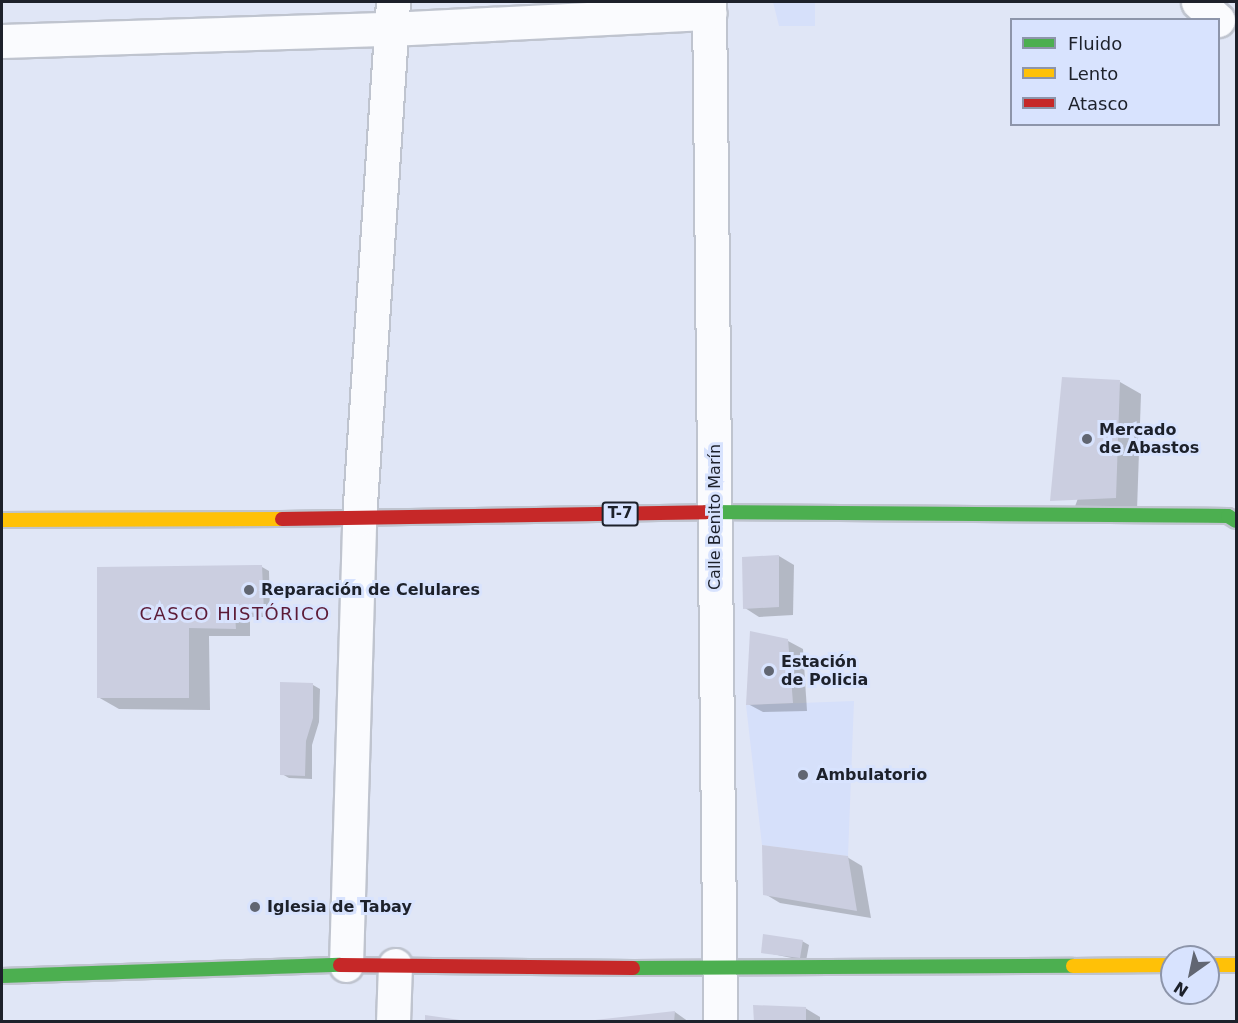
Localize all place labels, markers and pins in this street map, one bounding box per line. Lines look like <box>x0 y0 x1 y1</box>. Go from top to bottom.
place label: Mercado de Abastos <box>1099 420 1199 458</box>
marker: Mercado de Abastos <box>1080 432 1094 446</box>
place label: Reparación de Celulares <box>261 580 480 600</box>
marker: Reparación de Celulares <box>242 583 256 597</box>
place label: Estación de Policia <box>781 652 868 690</box>
marker: Estación de Policia <box>762 664 776 678</box>
place label: Ambulatorio <box>816 765 927 785</box>
marker: Ambulatorio <box>794 766 812 784</box>
place label: Iglesia de Tabay <box>267 897 412 917</box>
marker: Iglesia de Tabay <box>248 900 262 914</box>

